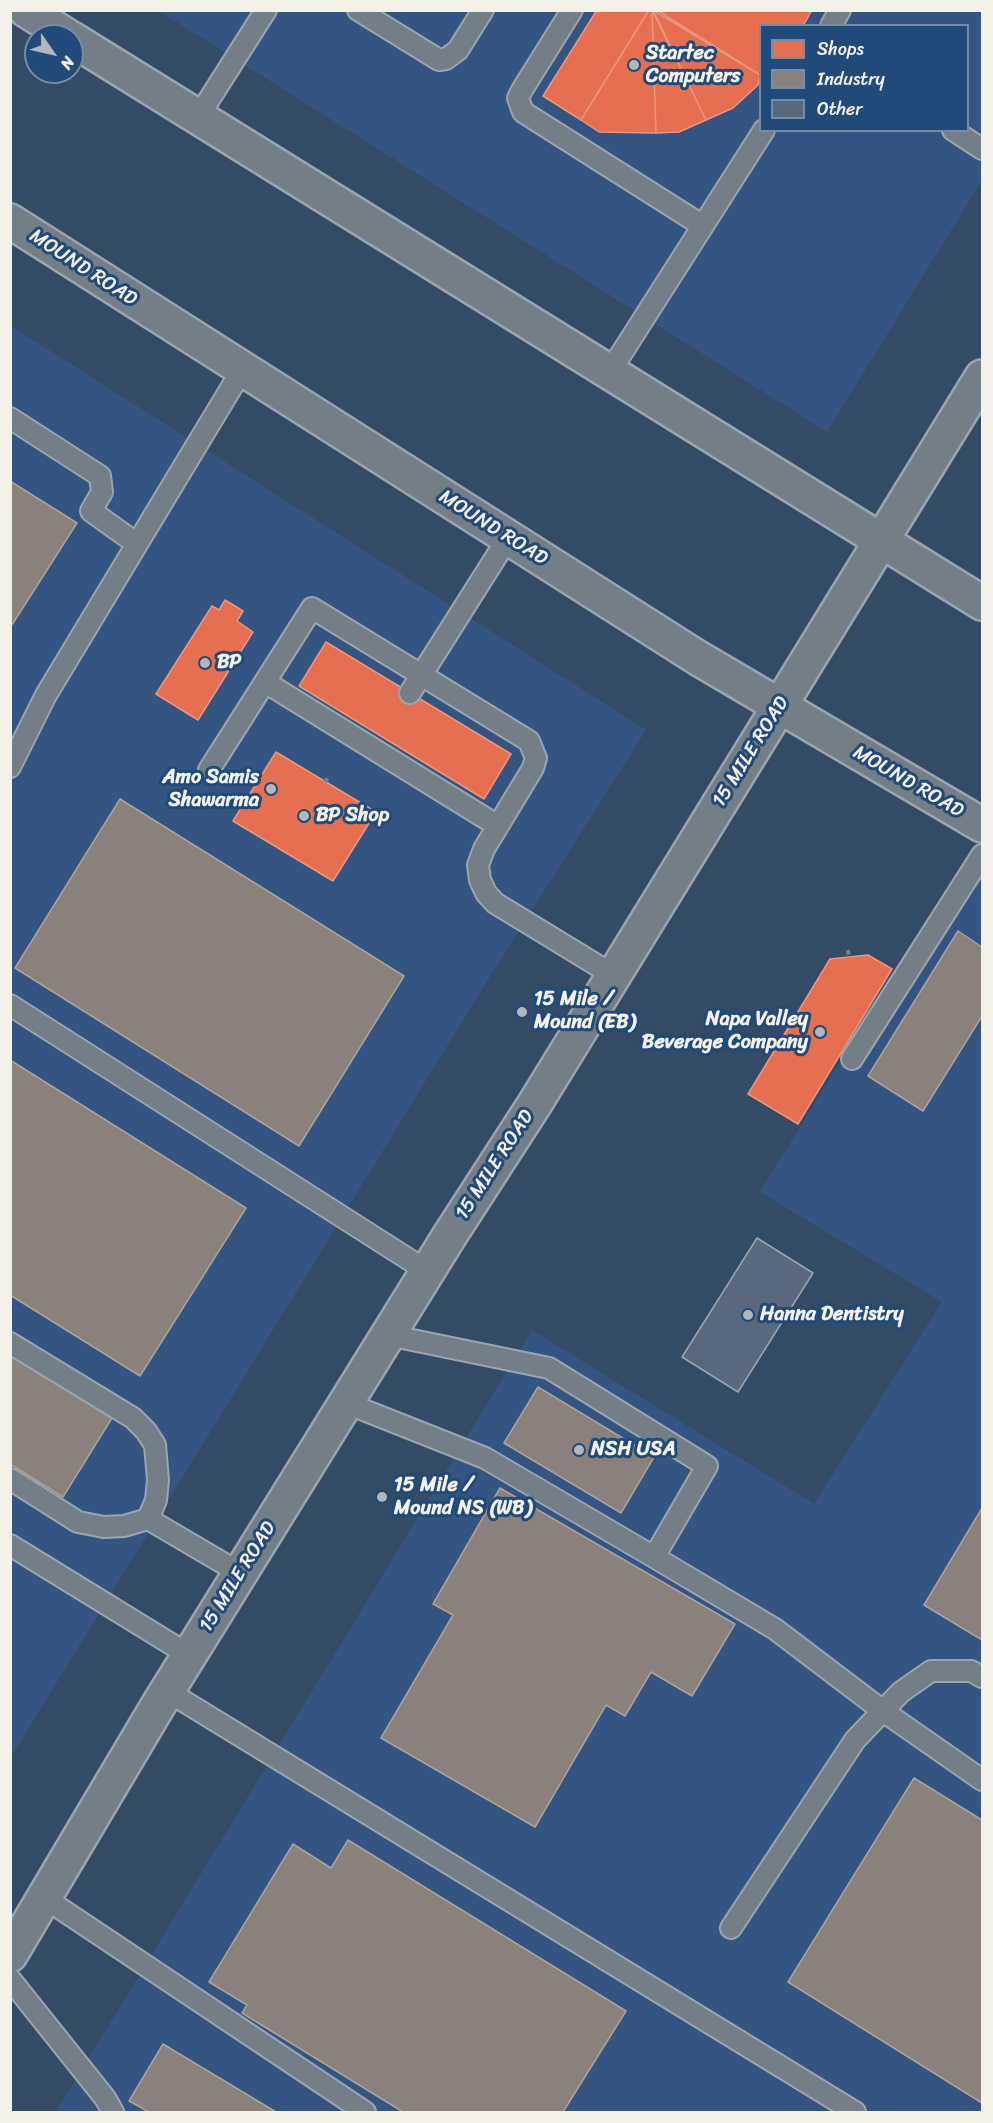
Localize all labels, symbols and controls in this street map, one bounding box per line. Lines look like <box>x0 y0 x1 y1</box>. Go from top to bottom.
north arrow <box>24 24 84 84</box>
legend <box>759 24 969 132</box>
text: Shops <box>817 33 864 65</box>
place label: Startec Computers <box>646 42 740 89</box>
text: N <box>53 51 83 76</box>
marker: Startec Computers <box>627 58 641 72</box>
text: Industry <box>817 63 885 95</box>
text: Other <box>817 93 863 125</box>
street label: MOUND ROAD <box>25 224 141 312</box>
street label: MOUND ROAD <box>434 485 552 571</box>
place label: BP <box>217 651 241 675</box>
marker: BP <box>198 656 212 670</box>
street label: 15 MILE ROAD <box>707 692 795 812</box>
street label: MOUND ROAD <box>848 741 968 823</box>
place label: Amo Samis Shawarma <box>162 766 259 813</box>
marker: Amo Samis Shawarma <box>264 782 278 796</box>
place label: BP Shop <box>316 804 389 828</box>
marker: BP Shop <box>297 809 311 823</box>
place label: 15 Mile / Mound (EB) <box>534 988 636 1035</box>
marker: 15 Mile / Mound (EB) <box>515 1005 529 1019</box>
place label: Napa Valley Beverage Company <box>642 1008 808 1055</box>
marker: Napa Valley Beverage Company <box>813 1025 827 1039</box>
street label: 15 MILE ROAD <box>451 1106 539 1224</box>
place label: Hanna Dentistry <box>760 1303 904 1327</box>
marker: Hanna Dentistry <box>741 1308 755 1322</box>
place label: NSH USA <box>591 1438 676 1462</box>
marker: NSH USA <box>572 1443 586 1457</box>
place label: 15 Mile / Mound NS (WB) <box>394 1474 532 1521</box>
marker: 15 Mile / Mound NS (WB) <box>375 1490 389 1504</box>
street label: 15 MILE ROAD <box>194 1517 282 1637</box>

